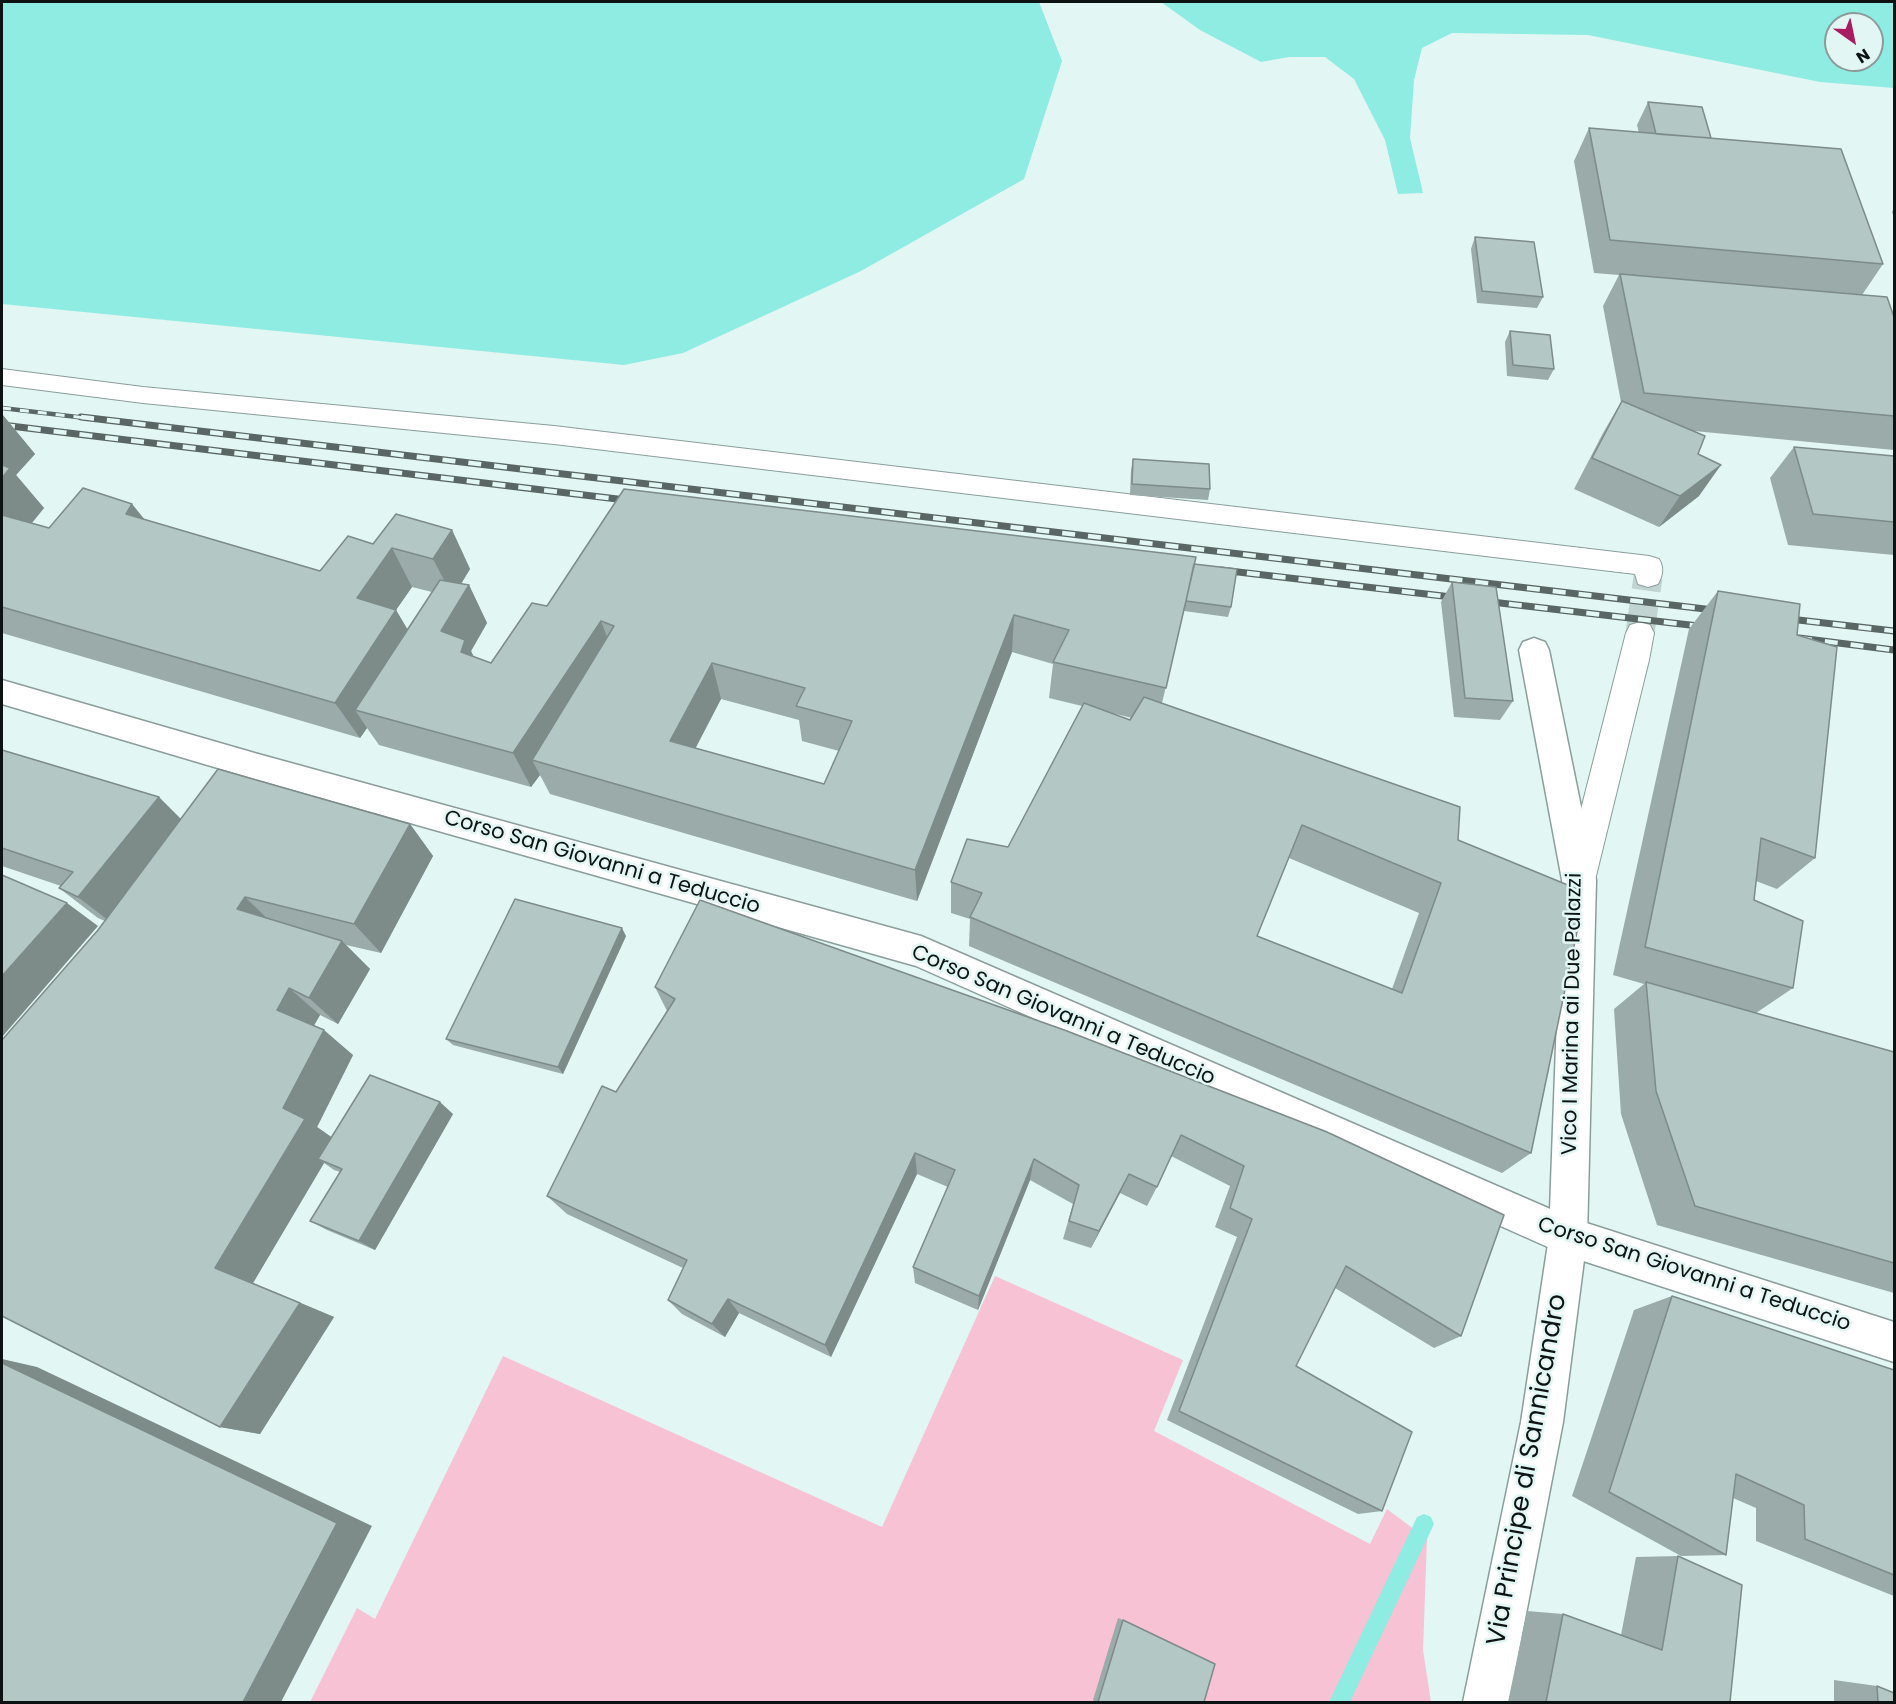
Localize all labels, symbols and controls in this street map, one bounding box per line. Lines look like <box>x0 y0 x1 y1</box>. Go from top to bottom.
north arrow <box>1824 12 1884 72</box>
text: N <box>1852 43 1874 69</box>
street label: Corso San Giovanni a Teduccio <box>441 806 763 920</box>
street label: Vico I Marina ai Due Palazzi <box>1558 873 1588 1155</box>
street label: Corso San Giovanni a Teduccio <box>907 940 1219 1092</box>
street label: Corso San Giovanni a Teduccio <box>1534 1212 1854 1338</box>
street label: Via Principe di Sannicandro <box>1482 1292 1574 1648</box>

